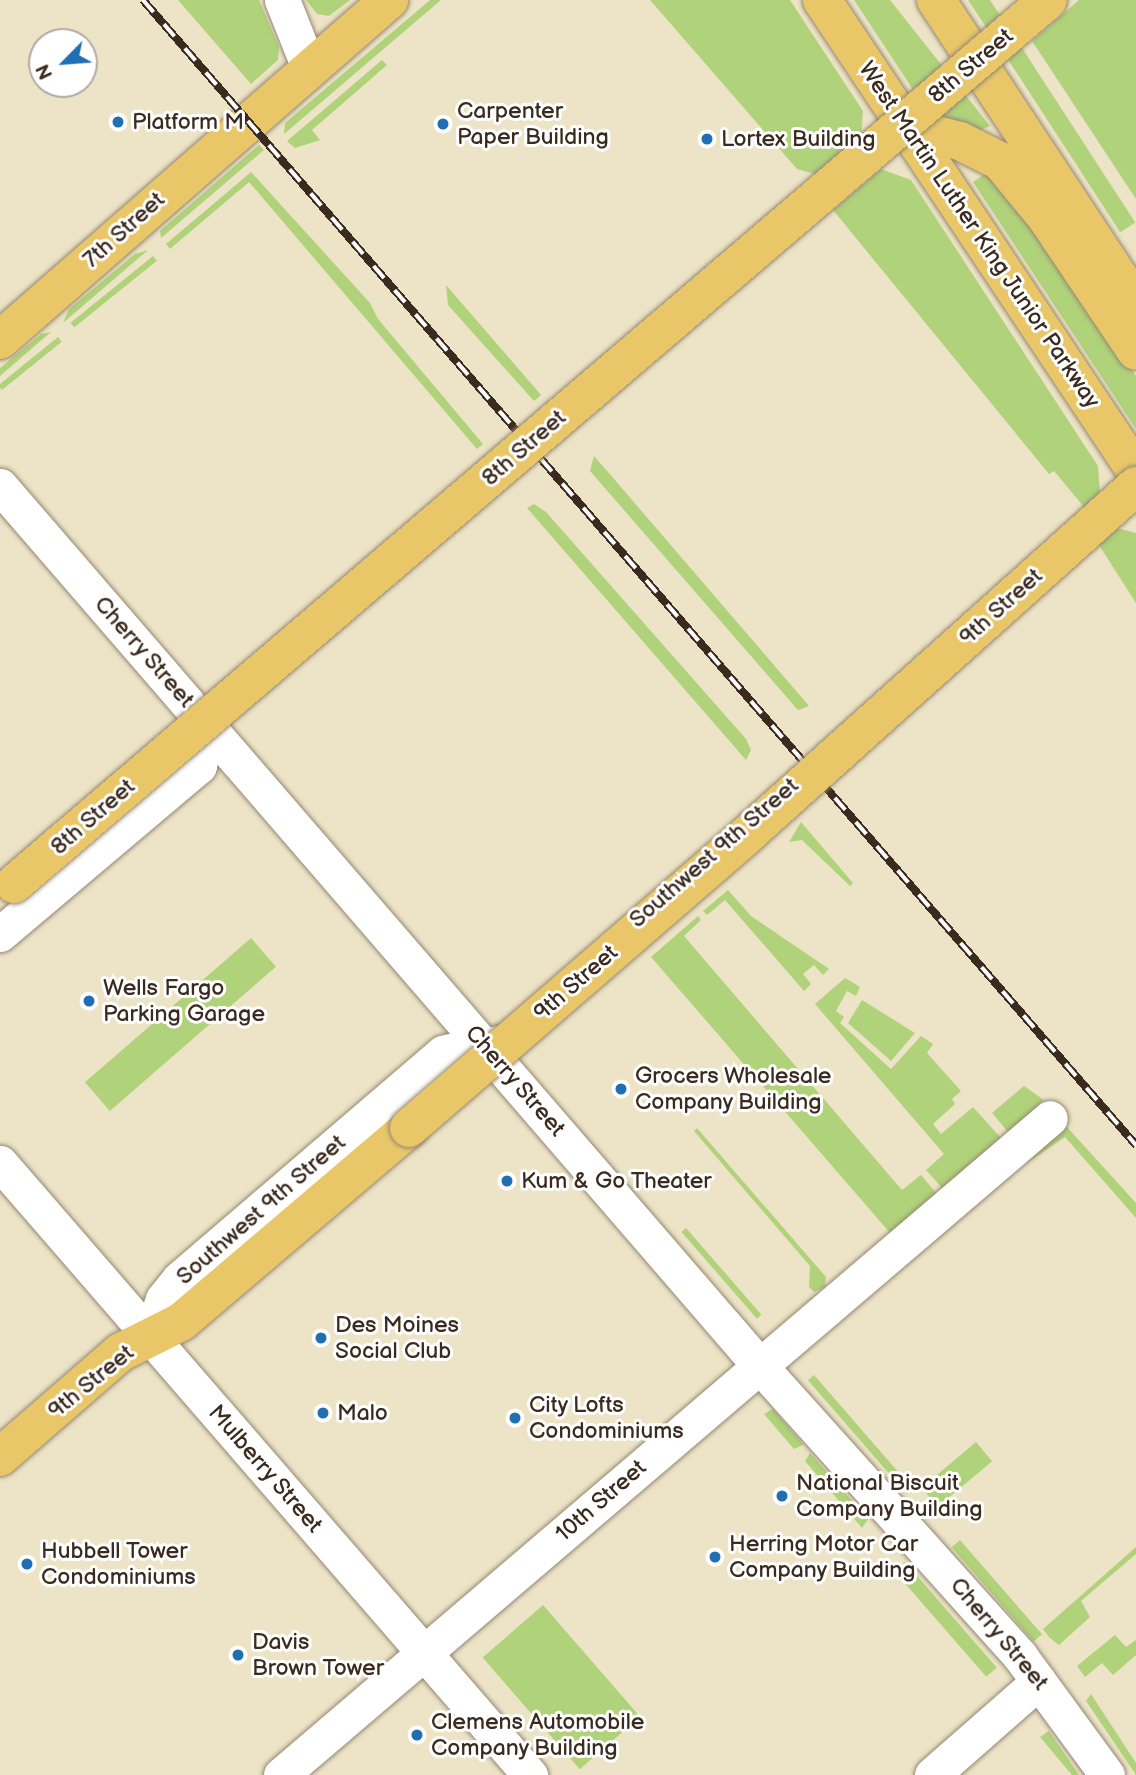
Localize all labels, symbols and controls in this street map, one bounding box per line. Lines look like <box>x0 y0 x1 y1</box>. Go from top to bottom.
street label: 8th Street <box>923 22 1019 110</box>
north arrow <box>28 28 98 98</box>
street label: West Martin Luther King Junior Parkway <box>852 56 1106 414</box>
text: N <box>32 60 59 83</box>
place label: Carpenter Paper Building <box>457 97 609 151</box>
place label: Platform M <box>132 108 244 136</box>
marker: Platform M <box>110 114 126 130</box>
marker: Carpenter Paper Building <box>435 116 451 132</box>
place label: Lortex Building <box>721 125 876 153</box>
marker: Lortex Building <box>699 131 715 147</box>
street label: 7th Street <box>77 186 171 274</box>
street label: 8th Street <box>476 404 572 492</box>
street label: 9th Street <box>954 562 1048 652</box>
street label: Cherry Street <box>88 590 200 714</box>
street label: Southwest 9th Street <box>624 772 804 934</box>
street label: 8th Street <box>45 773 141 861</box>
street label: 9th Street <box>528 939 624 1027</box>
place label: Wells Fargo Parking Garage <box>103 974 265 1028</box>
marker: Wells Fargo Parking Garage <box>81 993 97 1009</box>
street label: Cherry Street <box>459 1019 571 1143</box>
place label: Grocers Wholesale Company Building <box>635 1062 832 1116</box>
marker: Grocers Wholesale Company Building <box>613 1081 629 1097</box>
street label: Southwest 9th Street <box>171 1129 351 1291</box>
place label: Kum & Go Theater <box>521 1167 712 1195</box>
marker: Kum & Go Theater <box>499 1173 515 1189</box>
place label: Des Moines Social Club <box>335 1311 459 1365</box>
marker: Des Moines Social Club <box>313 1330 329 1346</box>
street label: 9th Street <box>43 1339 139 1425</box>
place label: City Lofts Condominiums <box>529 1391 684 1445</box>
street label: Mulberry Street <box>201 1399 329 1539</box>
place label: Malo <box>337 1399 388 1427</box>
marker: Malo <box>315 1405 331 1421</box>
marker: City Lofts Condominiums <box>507 1410 523 1426</box>
street label: 10th Street <box>550 1454 652 1548</box>
place label: National Biscuit Company Building <box>796 1469 984 1523</box>
marker: National Biscuit Company Building <box>774 1488 790 1504</box>
place label: Herring Motor Car Company Building <box>729 1530 918 1584</box>
place label: Hubbell Tower Condominiums <box>41 1537 196 1591</box>
marker: Herring Motor Car Company Building <box>707 1549 723 1565</box>
marker: Hubbell Tower Condominiums <box>19 1556 35 1572</box>
street label: Cherry Street <box>943 1571 1055 1697</box>
place label: Davis Brown Tower <box>252 1628 385 1682</box>
marker: Davis Brown Tower <box>230 1647 246 1663</box>
place label: Clemens Automobile Company Building <box>431 1708 644 1762</box>
marker: Clemens Automobile Company Building <box>409 1727 425 1743</box>

